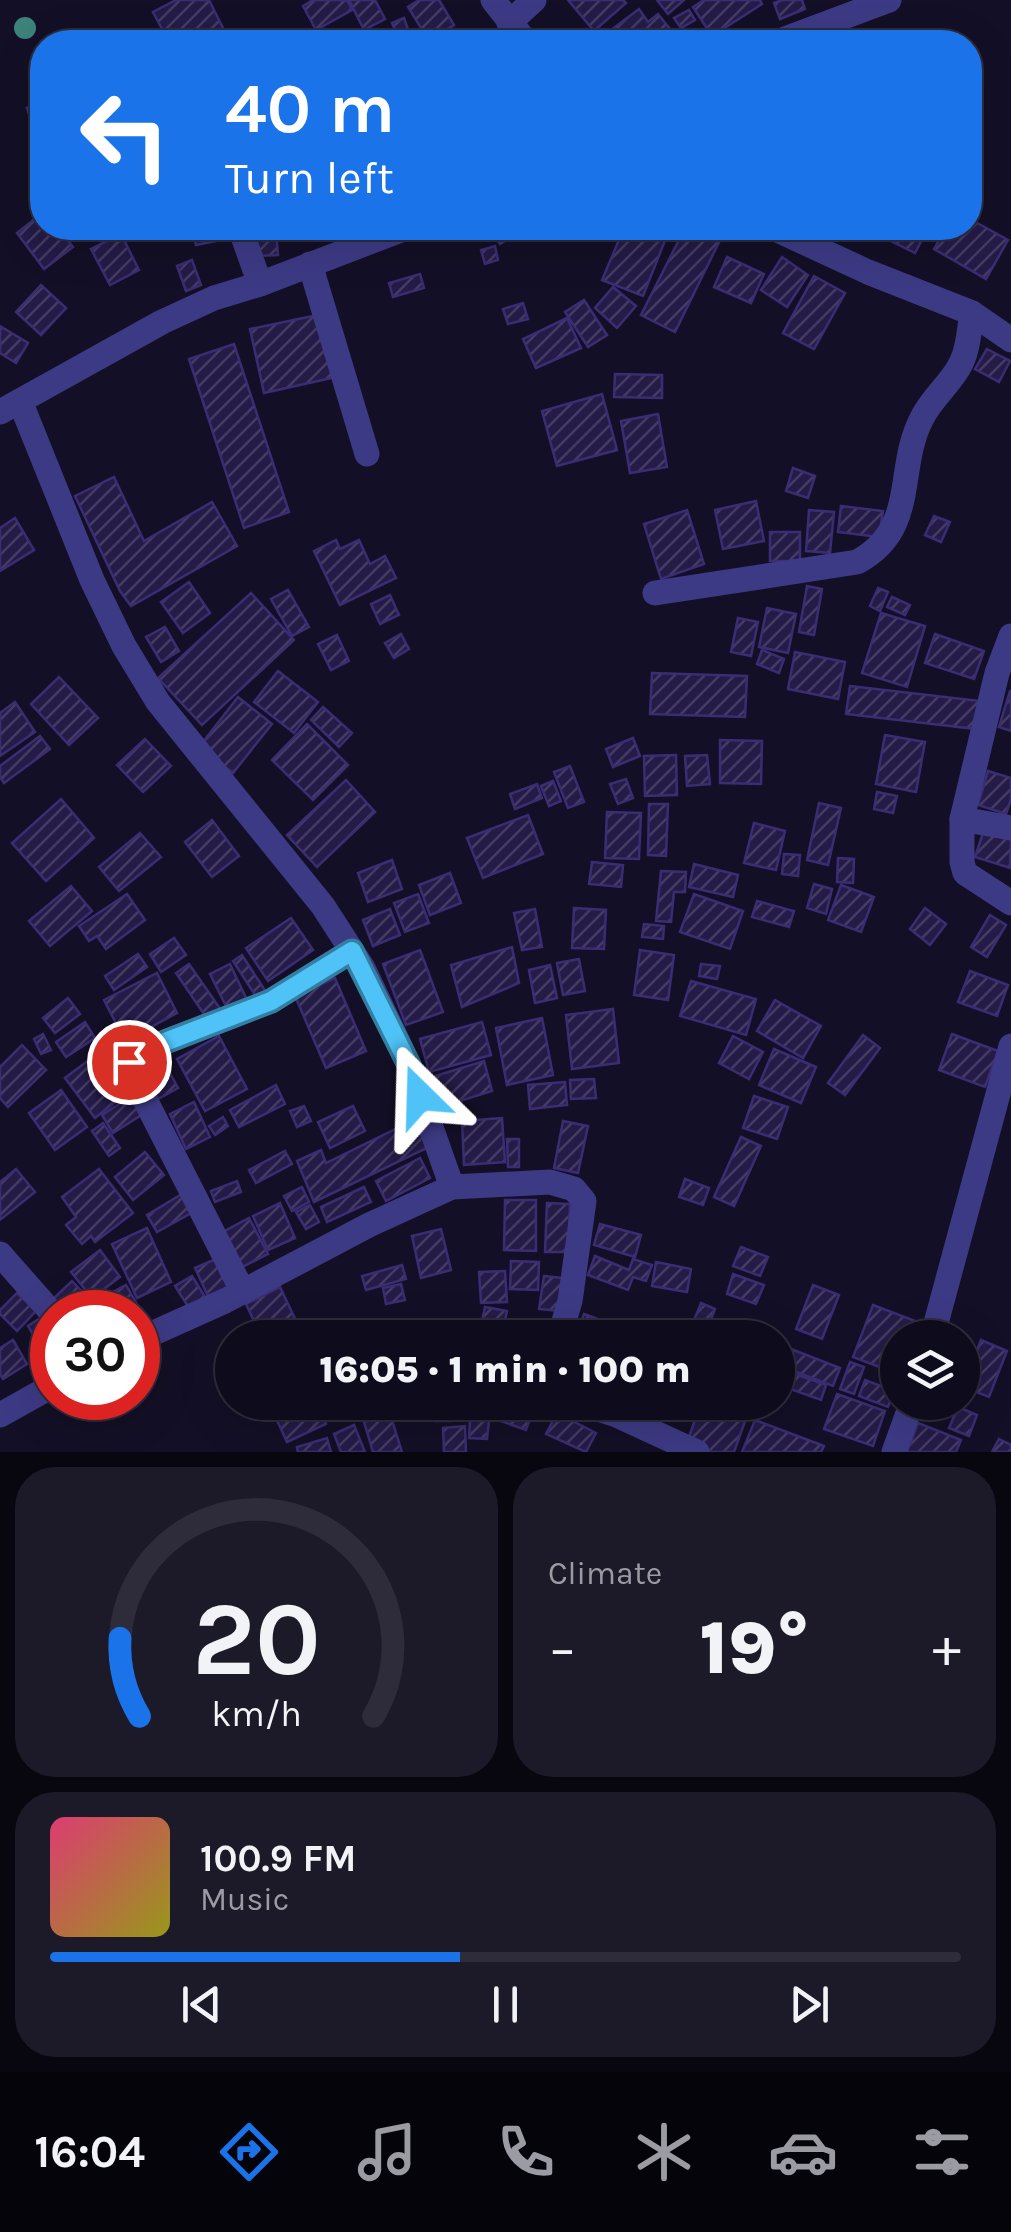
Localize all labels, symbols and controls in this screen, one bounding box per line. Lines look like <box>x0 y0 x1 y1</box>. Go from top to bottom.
text: 40 m <box>225 68 395 150</box>
icon: left <box>60 70 190 200</box>
text: Turn left <box>225 152 394 204</box>
pin <box>87 1020 172 1105</box>
icon: arrive <box>102 1035 157 1090</box>
position arrow <box>368 1044 472 1148</box>
speed limit sign: 30 <box>30 1290 160 1420</box>
map controls <box>880 1320 980 1420</box>
button: layers <box>880 1320 980 1420</box>
text: 16:05 · 1 min · 100 m <box>319 1347 691 1392</box>
text: Climate <box>548 1555 662 1592</box>
text: 20 <box>192 1579 321 1700</box>
text: 19° <box>700 1604 809 1692</box>
text: − <box>548 1616 577 1680</box>
text: + <box>932 1616 961 1680</box>
text: km/h <box>211 1693 302 1735</box>
text: 100.9 FM <box>200 1836 357 1881</box>
text: Music <box>200 1881 289 1918</box>
icon: previous <box>174 1977 229 2032</box>
icon: pause <box>478 1977 533 2032</box>
icon: next <box>782 1977 837 2032</box>
icon: directions <box>214 2117 284 2187</box>
icon: music <box>352 2117 422 2187</box>
icon: phone <box>491 2117 561 2187</box>
icon: climate <box>629 2117 699 2187</box>
icon: car <box>768 2117 838 2187</box>
icon: filters <box>907 2117 977 2187</box>
text: 16:04 <box>34 2126 145 2178</box>

